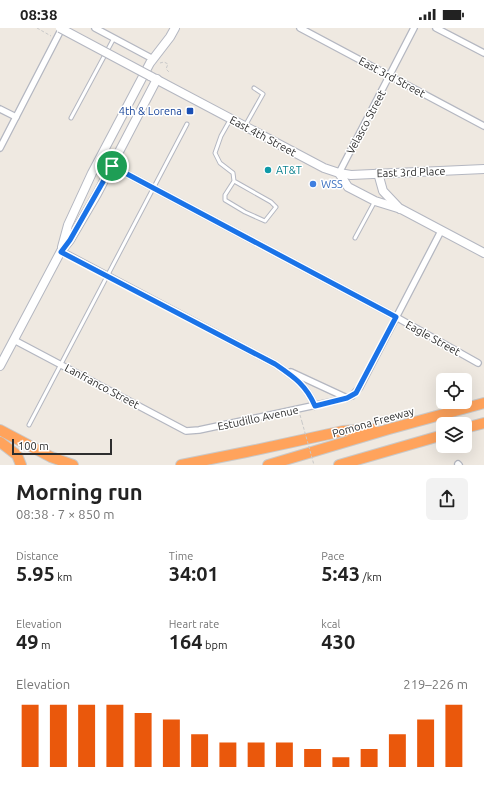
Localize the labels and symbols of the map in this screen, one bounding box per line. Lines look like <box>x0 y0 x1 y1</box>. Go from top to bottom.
street label: East 3rd Street <box>357 54 428 100</box>
street label: Velasco Street <box>344 87 388 156</box>
place label: 4th & Lorena <box>119 105 182 117</box>
marker: 4th & Lorena <box>185 106 195 116</box>
street label: East 4th Street <box>228 113 299 159</box>
pin <box>95 149 129 183</box>
place label: AT&T <box>276 164 302 176</box>
marker: AT&T <box>263 165 273 175</box>
street label: East 3rd Place <box>376 165 446 179</box>
place label: WSS <box>321 178 343 190</box>
marker: WSS <box>308 179 318 189</box>
street label: Eagle Street <box>404 318 463 358</box>
street label: Lanfranco Street <box>63 361 142 411</box>
street label: Estudillo Avenue <box>216 404 300 432</box>
street label: Pomona Freeway <box>331 404 416 439</box>
scale bar <box>12 437 112 456</box>

